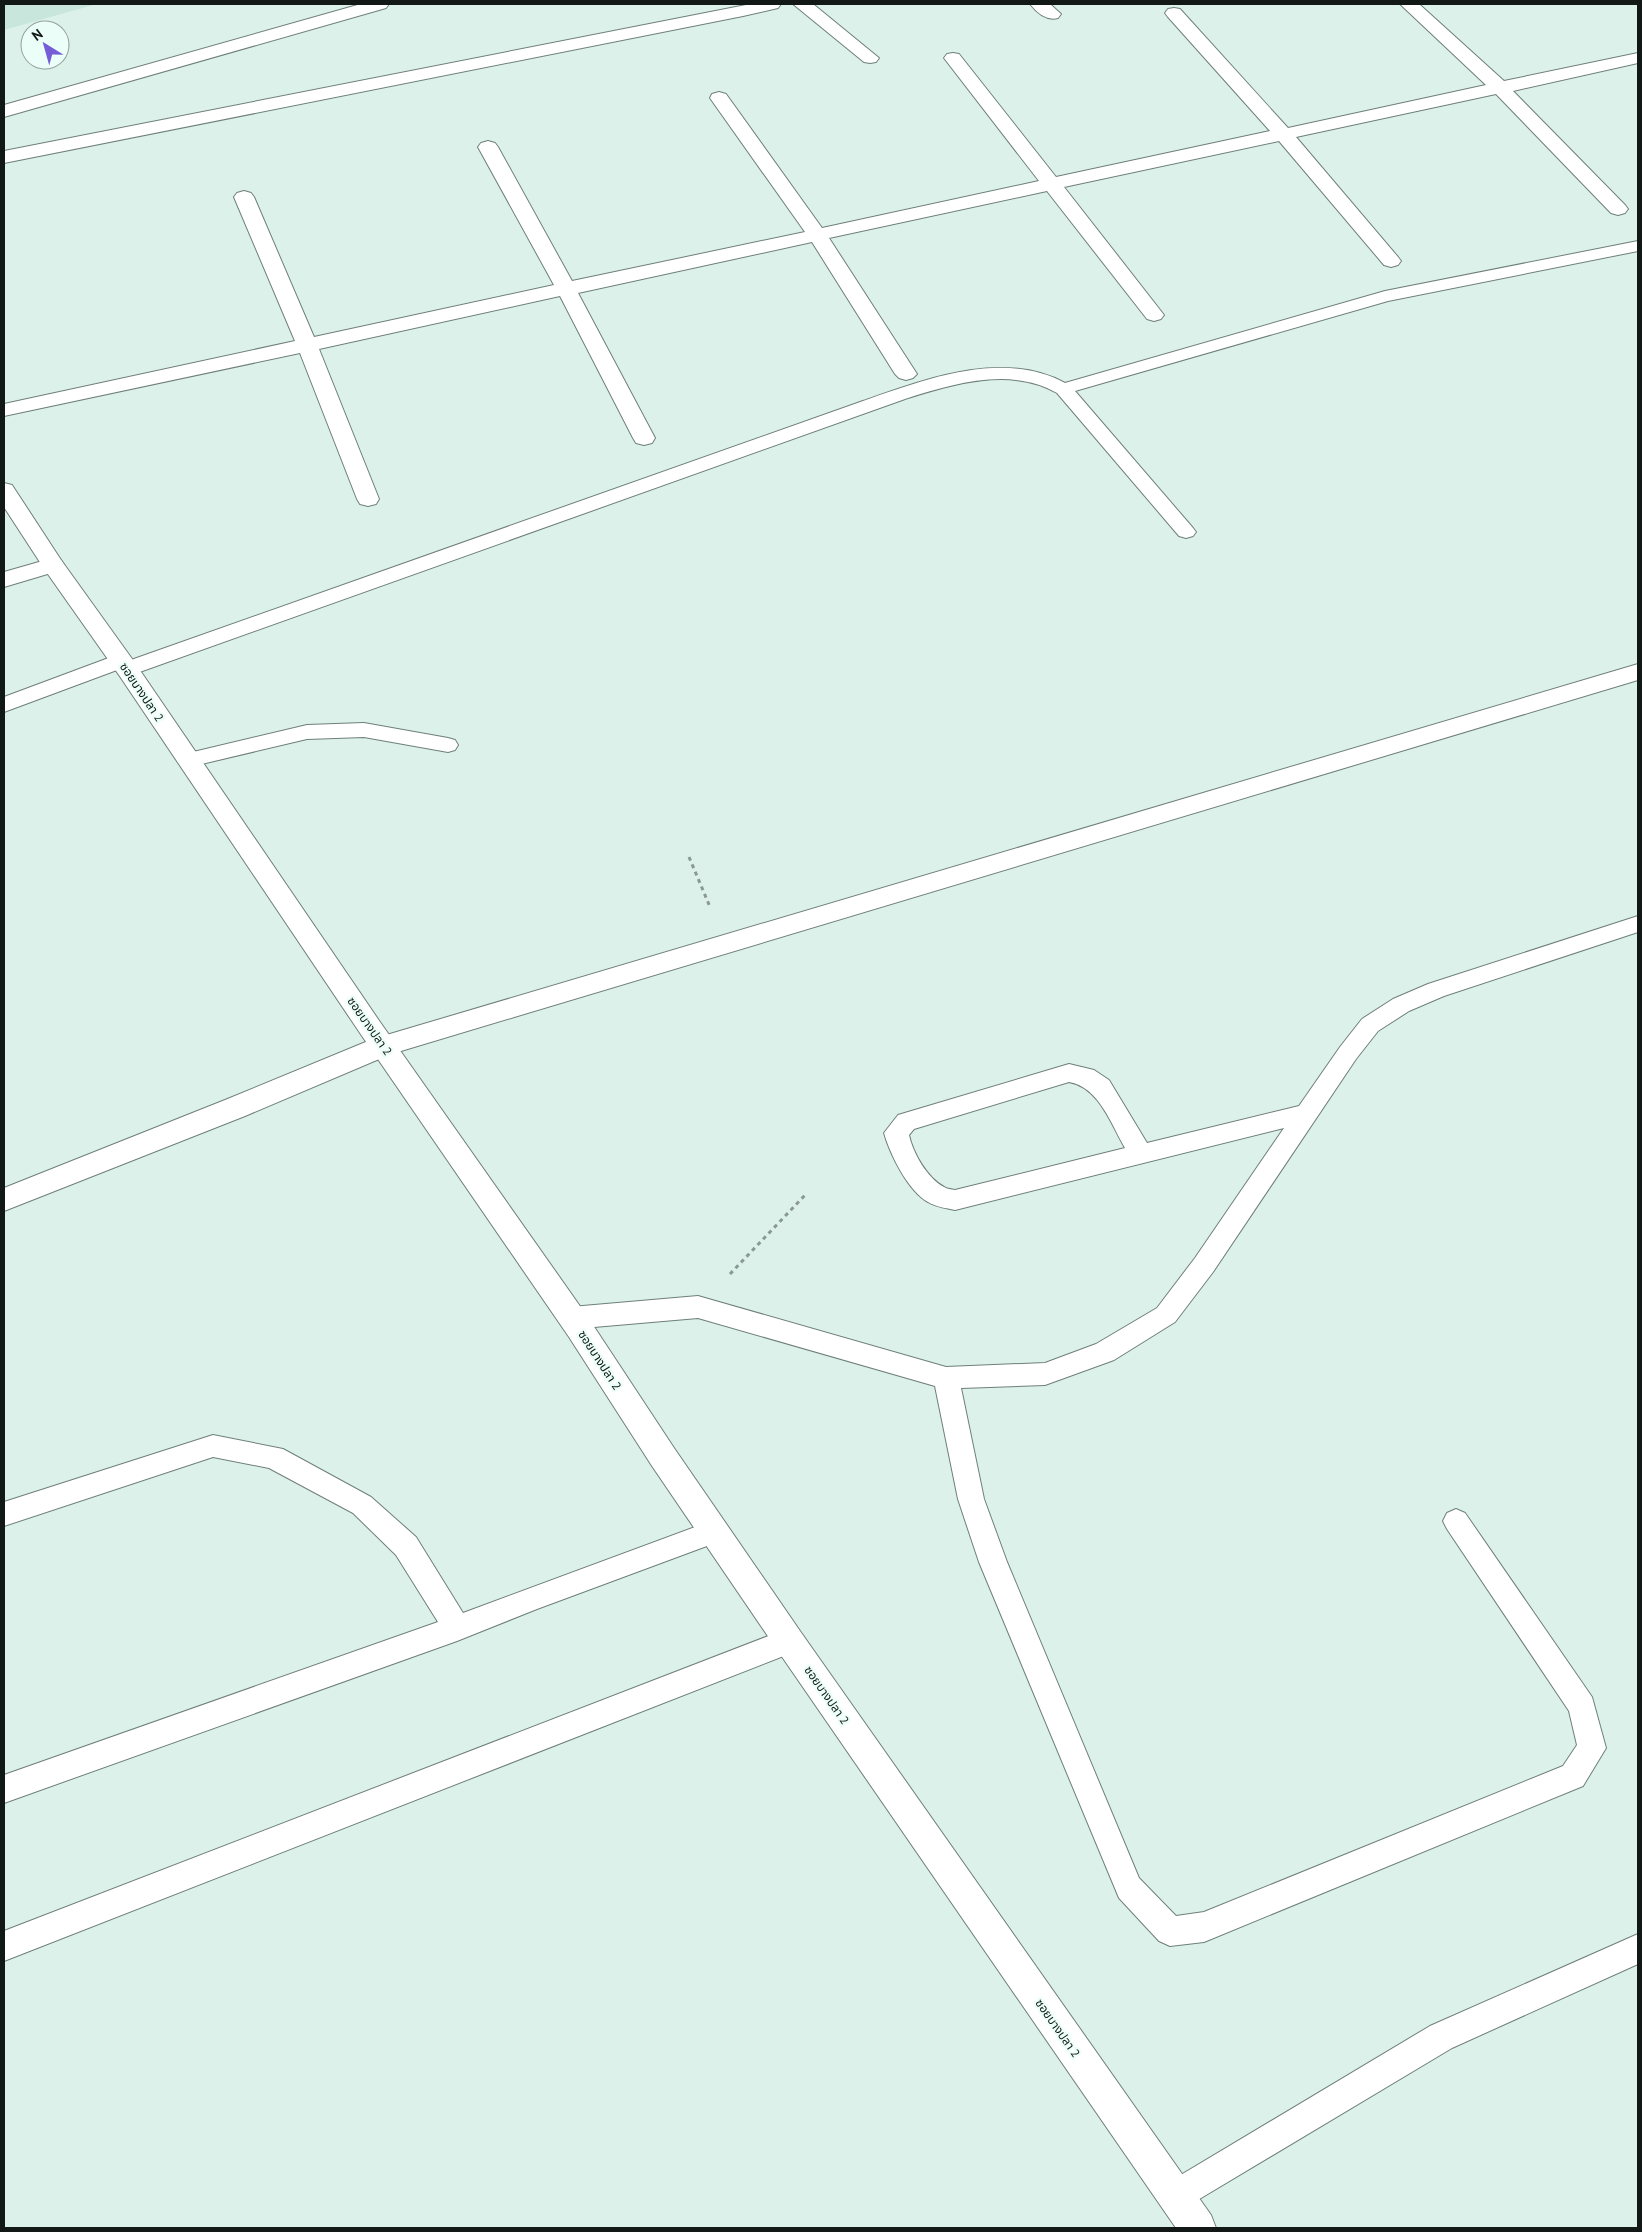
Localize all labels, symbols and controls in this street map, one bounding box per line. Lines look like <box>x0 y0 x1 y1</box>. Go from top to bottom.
north arrow <box>20 20 70 70</box>
text: N <box>28 25 46 45</box>
street label: ซอยบางปลา 2 <box>117 660 167 724</box>
street label: ซอยบางปลา 2 <box>344 994 396 1058</box>
street label: ซอยบางปลา 2 <box>575 1327 625 1393</box>
street label: ซอยบางปลา 2 <box>801 1663 853 1727</box>
street label: ซอยบางปลา 2 <box>1032 1996 1084 2060</box>

